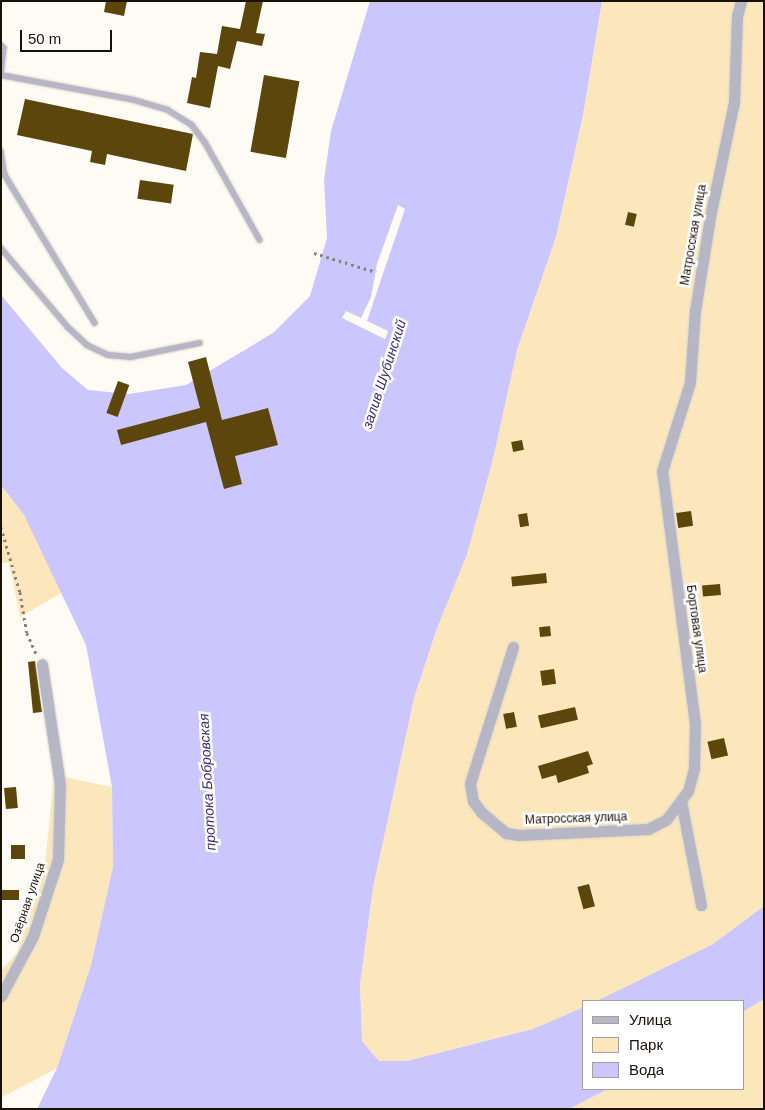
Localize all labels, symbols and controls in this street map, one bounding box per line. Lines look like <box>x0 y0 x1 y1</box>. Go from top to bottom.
scale bar <box>22 20 115 52</box>
text: 50 m <box>28 30 61 47</box>
street label: Матросская улица <box>678 183 710 287</box>
water label: залив Шубинский <box>358 317 410 431</box>
street label: Бортовая улица <box>683 584 709 674</box>
water label: протока Бобровская <box>195 713 219 851</box>
street label: Матросская улица <box>525 810 627 828</box>
street label: Озёрная улица <box>7 861 49 945</box>
legend <box>582 1000 745 1090</box>
text: Улица <box>629 1011 672 1028</box>
text: Парк <box>629 1036 663 1053</box>
text: Вода <box>629 1061 664 1078</box>

